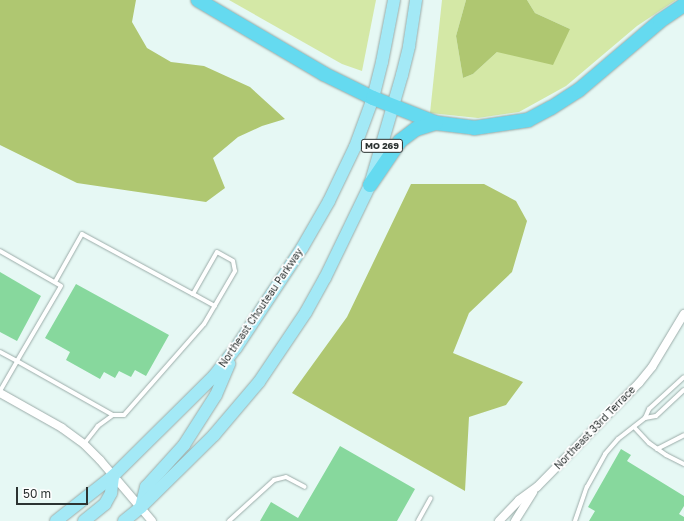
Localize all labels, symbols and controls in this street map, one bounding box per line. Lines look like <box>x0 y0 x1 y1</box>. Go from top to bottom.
road number: MO 269 <box>360 139 404 153</box>
street label: Northeast Chouteau Parkway <box>217 246 305 370</box>
street label: Northeast 33rd Terrace <box>552 384 638 472</box>
scale bar <box>18 479 90 505</box>
text: 50 m <box>23 486 51 501</box>

